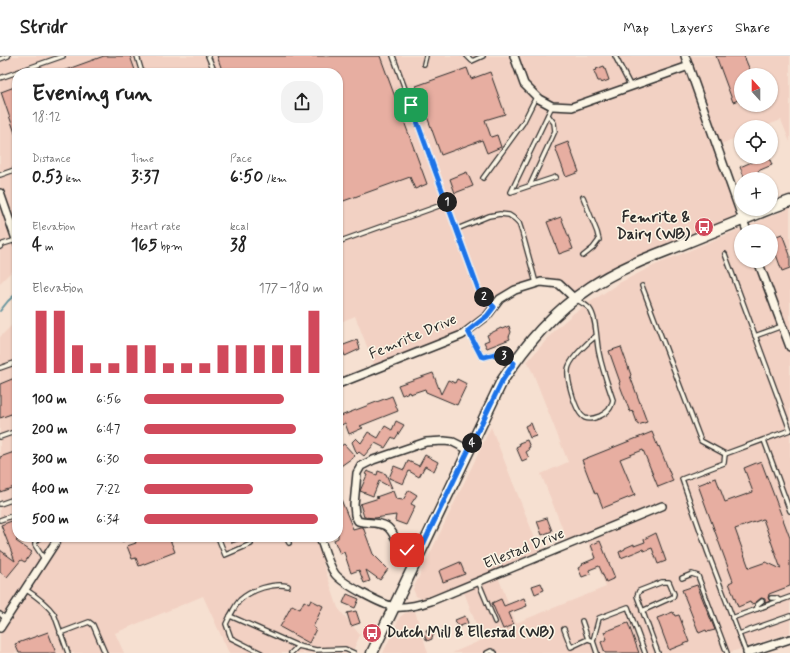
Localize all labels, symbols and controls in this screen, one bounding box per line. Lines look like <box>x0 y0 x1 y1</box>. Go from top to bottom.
text: Stridr <box>20 15 67 40</box>
text: Map <box>623 19 649 37</box>
text: Layers <box>671 19 713 37</box>
text: Share <box>735 19 770 37</box>
north arrow <box>734 68 778 112</box>
map controls <box>734 68 778 268</box>
text: Evening run <box>32 80 152 108</box>
button: share <box>281 81 323 123</box>
pin <box>394 88 428 122</box>
icon: arrive <box>400 94 422 116</box>
text: 18:12 <box>32 109 61 126</box>
button: locate <box>734 120 778 164</box>
text: Distance <box>32 152 71 166</box>
text: Time <box>131 152 154 166</box>
text: Pace <box>230 152 252 166</box>
text: 0.53 <box>32 166 62 188</box>
text: 3:37 <box>131 166 159 188</box>
text: 6:50 <box>230 166 263 188</box>
text: km <box>62 172 81 186</box>
text: /km <box>263 172 287 186</box>
button: + <box>734 172 778 216</box>
pin: 1 <box>437 192 457 212</box>
text: 1 <box>445 195 449 209</box>
place label: Femrite & Dairy (WB) <box>616 208 691 245</box>
bus stop icon: Femrite & Dairy (WB) <box>693 216 715 238</box>
text: Elevation <box>32 220 75 234</box>
text: Heart rate <box>131 220 180 234</box>
text: kcal <box>230 220 248 234</box>
button: − <box>734 224 778 268</box>
text: 4 <box>32 234 42 256</box>
text: 165 <box>131 234 157 256</box>
text: 38 <box>230 234 247 256</box>
text: m <box>42 240 54 254</box>
text: bpm <box>157 240 183 254</box>
text: Elevation <box>32 280 83 297</box>
text: 177–180 m <box>259 280 323 297</box>
pin: 2 <box>474 287 494 307</box>
text: 2 <box>481 290 487 304</box>
street label: Femrite Drive <box>366 309 460 364</box>
pin: 3 <box>494 346 514 366</box>
text: 3 <box>502 349 506 363</box>
text: 100 m <box>32 391 67 408</box>
text: 6:56 <box>96 391 121 408</box>
text: 200 m <box>32 421 67 438</box>
text: 6:47 <box>96 421 120 438</box>
pin: 4 <box>462 433 482 453</box>
text: 4 <box>469 436 475 450</box>
text: 300 m <box>32 451 67 468</box>
text: 6:30 <box>96 451 119 468</box>
text: 400 m <box>32 481 69 498</box>
text: 7:22 <box>96 481 121 498</box>
text: 500 m <box>32 511 69 528</box>
text: 6:34 <box>96 511 120 528</box>
street label: Ellestad Drive <box>480 524 568 574</box>
pin <box>390 533 424 567</box>
icon: check <box>396 539 418 561</box>
bus stop icon: Dutch Mill & Ellestad (WB) <box>361 622 383 644</box>
place label: Dutch Mill & Ellestad (WB) <box>386 623 555 643</box>

